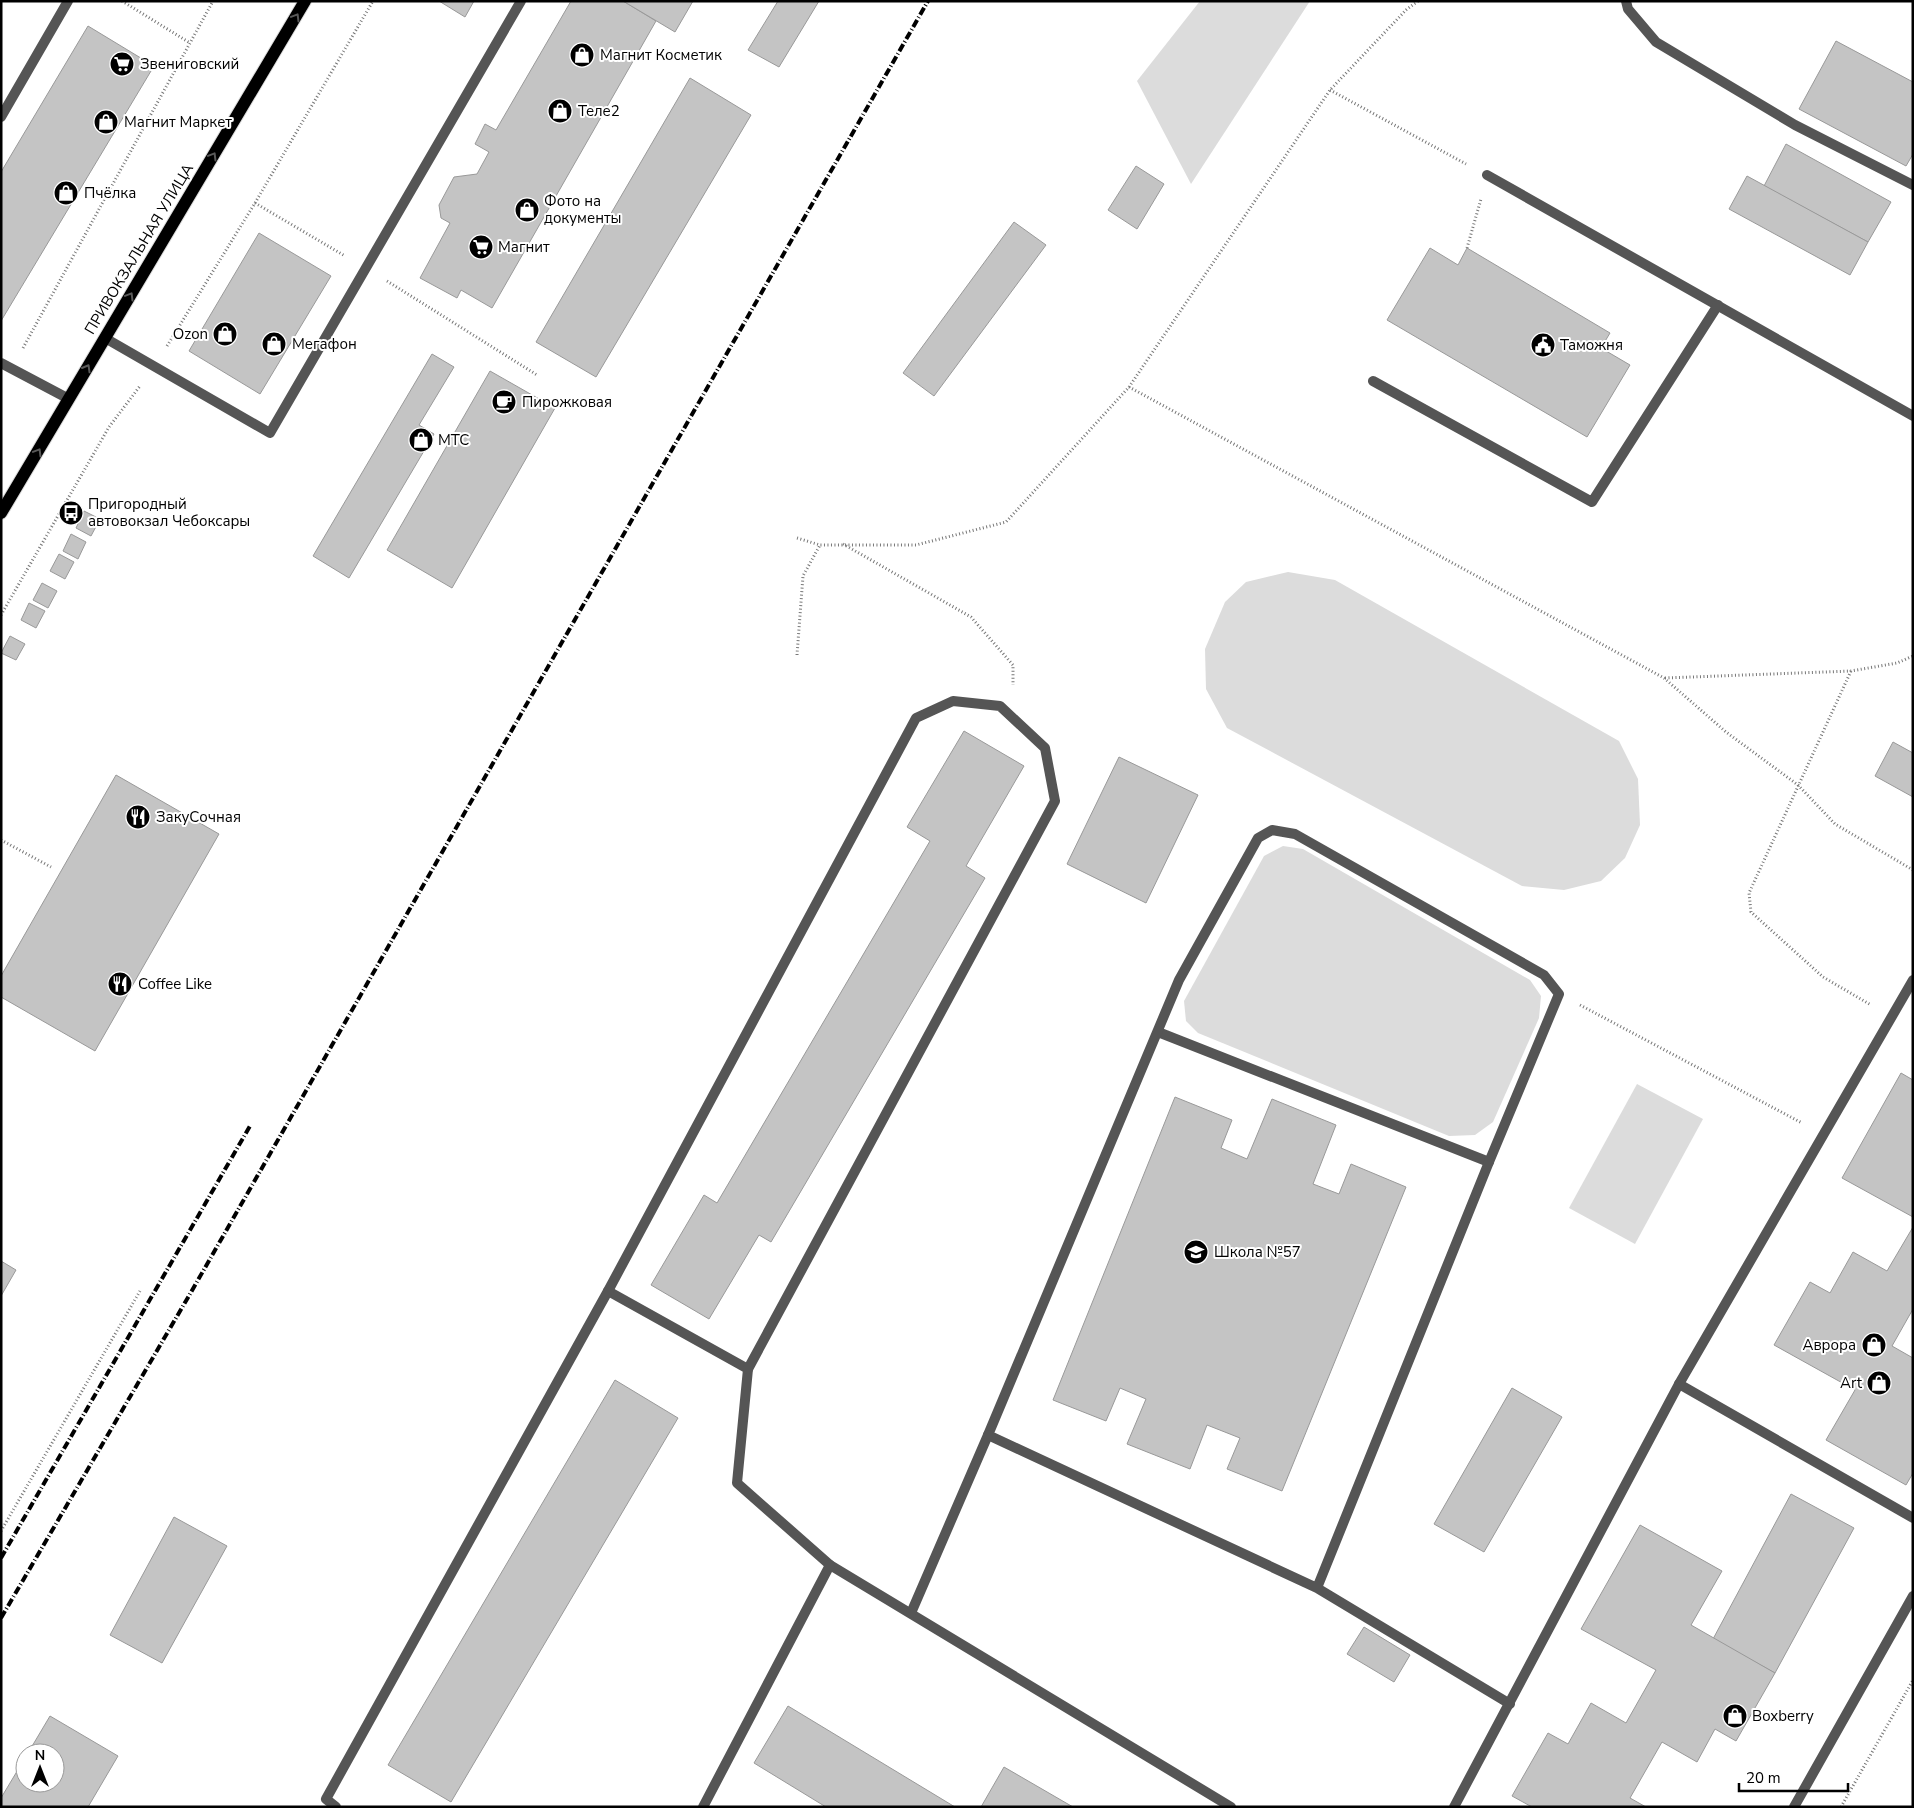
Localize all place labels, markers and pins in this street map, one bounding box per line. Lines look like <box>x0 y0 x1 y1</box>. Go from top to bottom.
shop icon: Магнит Косметик <box>569 42 595 68</box>
place label: Магнит Косметик <box>600 45 722 65</box>
supermarket icon: Звениговский <box>109 51 135 77</box>
place label: Звениговский <box>140 54 239 74</box>
shop icon: Теле2 <box>547 98 573 124</box>
place label: Теле2 <box>578 101 620 121</box>
shop icon: Магнит Маркет <box>93 109 119 135</box>
place label: Магнит Маркет <box>124 112 232 132</box>
shop icon: Пчёлка <box>53 180 79 206</box>
place label: Пчёлка <box>84 183 136 203</box>
place label: Фото на документы <box>544 191 622 228</box>
shop icon: Фото на документы <box>514 197 540 223</box>
supermarket icon: Магнит <box>468 234 494 260</box>
place label: Магнит <box>498 237 550 257</box>
shop icon: Ozon <box>212 321 238 347</box>
place label: Ozon <box>173 324 208 344</box>
shop icon: Мегафон <box>261 331 287 357</box>
public building icon: Таможня <box>1530 332 1556 358</box>
place label: Мегафон <box>292 334 357 354</box>
place label: Таможня <box>1560 335 1623 355</box>
cafe icon: Пирожковая <box>491 389 517 415</box>
place label: Пирожковая <box>522 392 612 412</box>
shop icon: МТС <box>408 427 434 453</box>
place label: МТС <box>438 430 469 450</box>
place label: Пригородный автовокзал Чебоксары <box>88 494 250 531</box>
bus stop icon: Пригородный автовокзал Чебоксары <box>58 500 84 526</box>
restaurant icon: ЗакуСочная <box>125 804 151 830</box>
place label: ЗакуСочная <box>156 807 241 827</box>
restaurant icon: Coffee Like <box>107 971 133 997</box>
place label: Coffee Like <box>138 974 212 994</box>
school or university icon: Школа №57 <box>1183 1239 1209 1265</box>
place label: Школа №57 <box>1214 1242 1301 1262</box>
shop icon: Аврора <box>1861 1332 1887 1358</box>
place label: Аврора <box>1802 1335 1856 1355</box>
shop icon: Art <box>1866 1370 1892 1396</box>
place label: Art <box>1840 1373 1863 1393</box>
shop icon: Boxberry <box>1722 1703 1748 1729</box>
place label: Boxberry <box>1752 1706 1814 1726</box>

